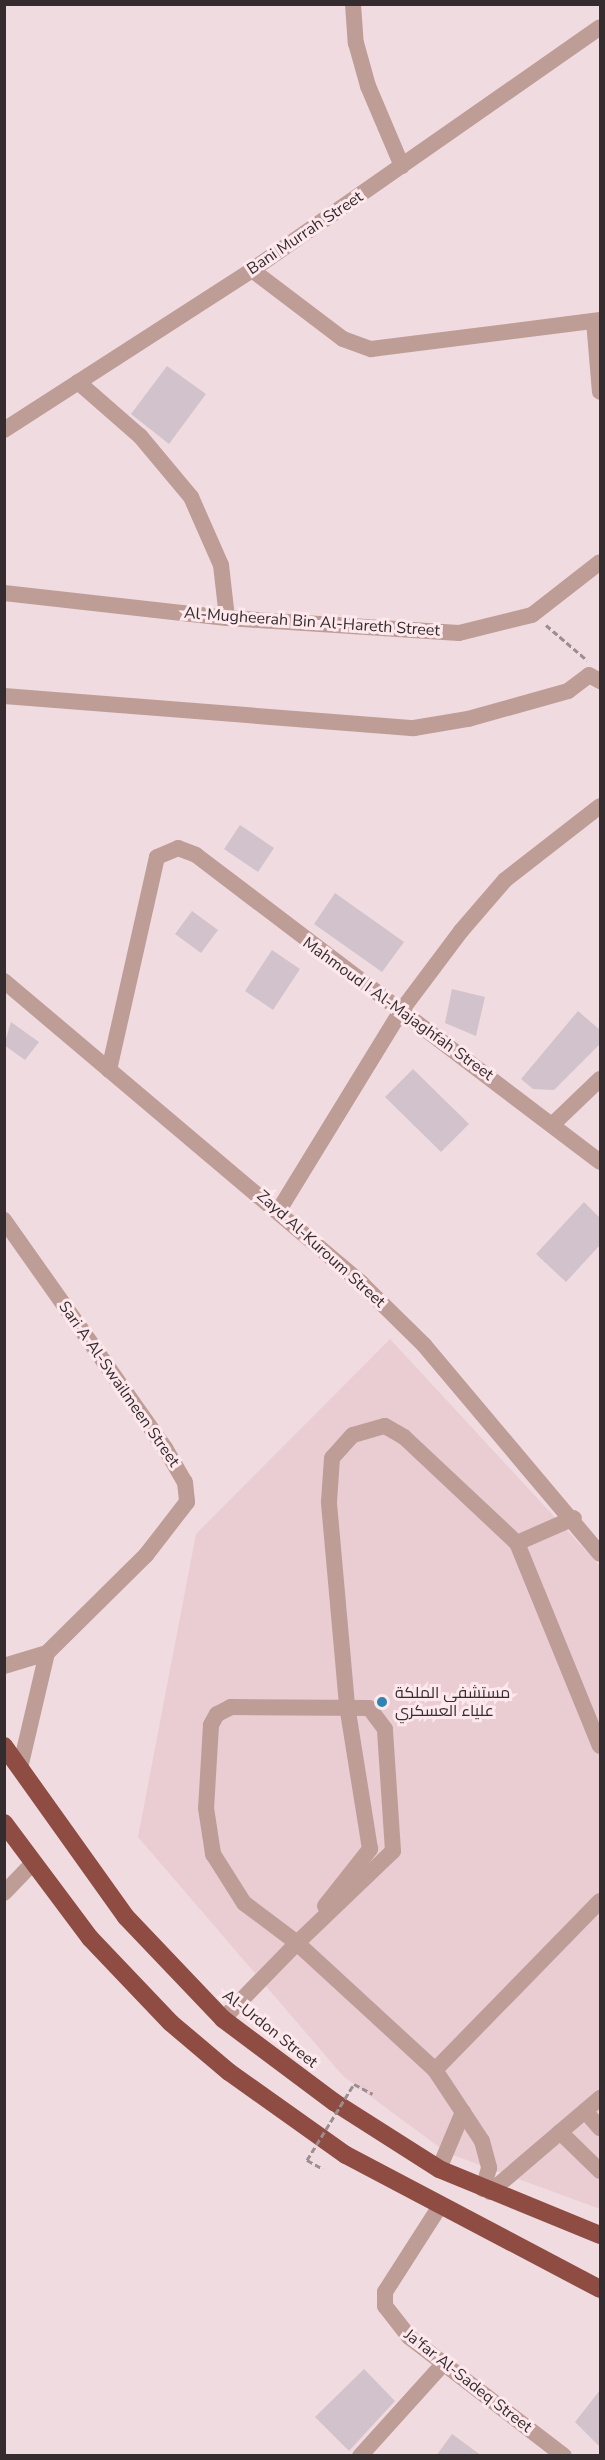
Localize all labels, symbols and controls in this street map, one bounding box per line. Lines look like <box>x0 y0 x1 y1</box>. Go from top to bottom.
street label: Bani Murrah Street <box>243 187 367 279</box>
street label: Al-Mugheerah Bin Al-Hareth Street <box>183 603 441 641</box>
street label: Mahmoud I Al-Majaghfah Street <box>299 933 497 1085</box>
street label: Zayd Al-Kuroum Street <box>253 1186 389 1312</box>
street label: Sari A Al-Swailmeen Street <box>54 1297 184 1471</box>
place label: مستشفى الملكة علياء العسكري <box>395 1683 510 1721</box>
marker: مستشفى الملكة علياء العسكري <box>373 1693 391 1711</box>
street label: Al-Urdon Street <box>219 1986 321 2072</box>
street label: Ja'far Al-Sadeq Street <box>400 2325 536 2437</box>

